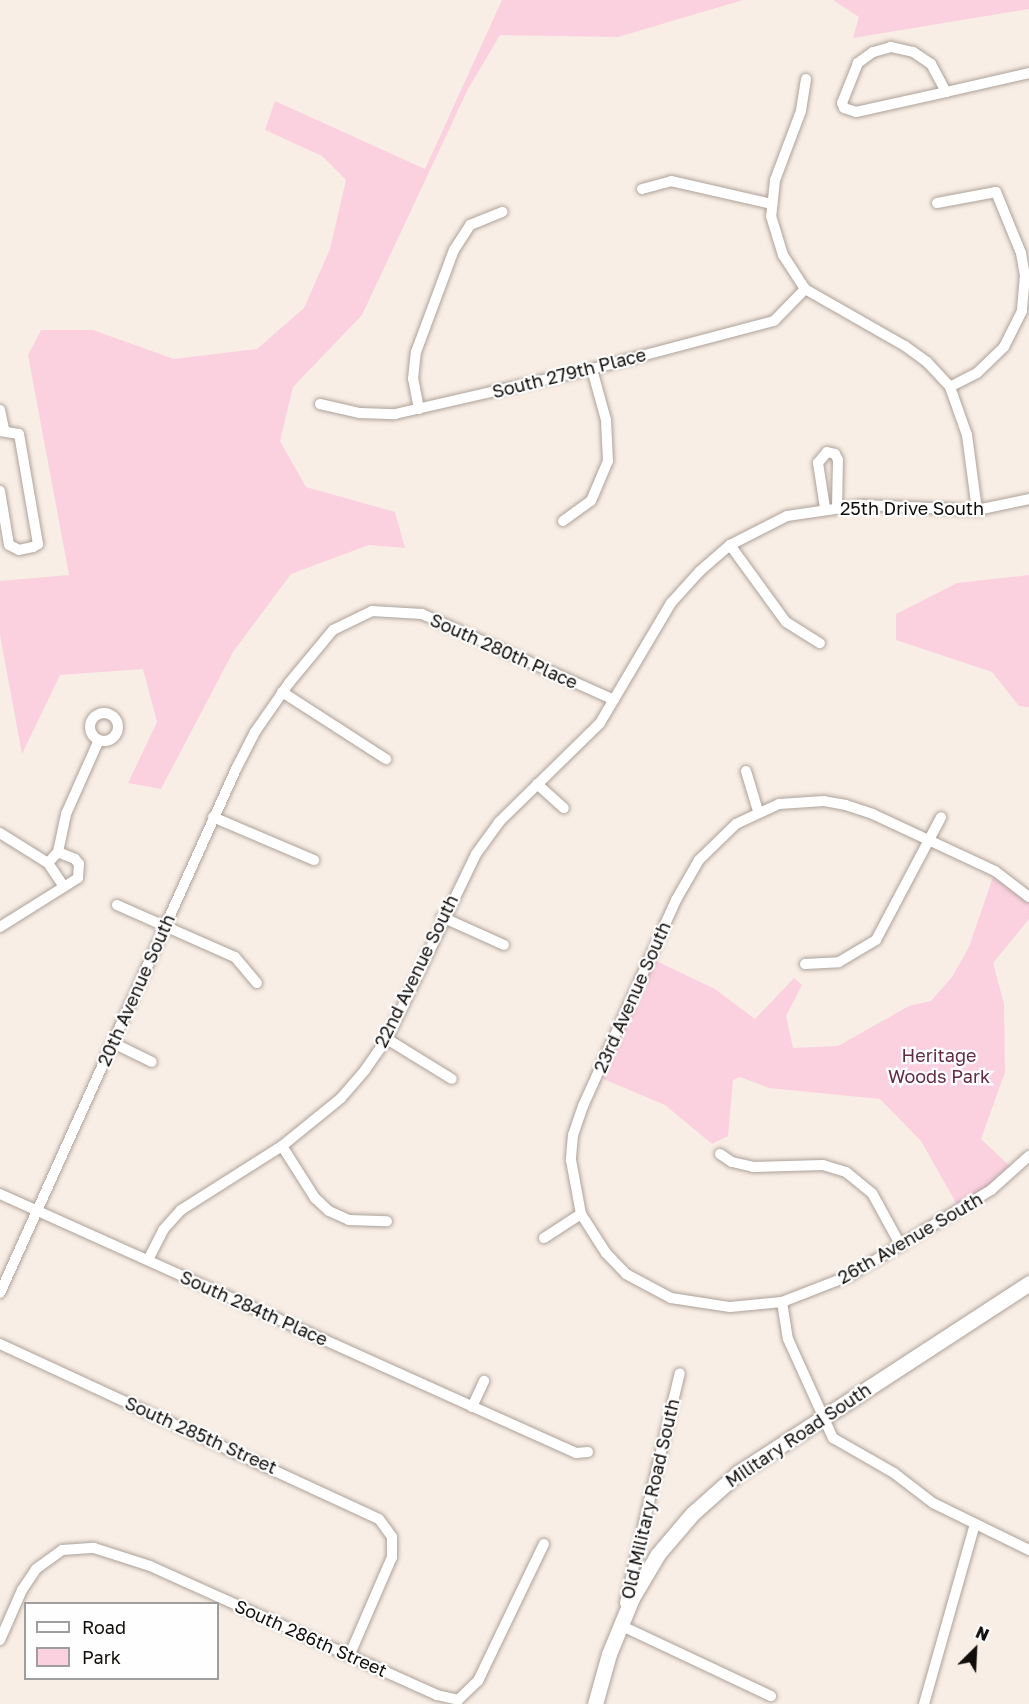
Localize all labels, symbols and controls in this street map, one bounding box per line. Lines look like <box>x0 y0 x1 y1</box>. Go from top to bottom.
street label: South 279th Place <box>490 343 648 403</box>
street label: 25th Drive South <box>840 497 984 519</box>
street label: South 280th Place <box>427 609 581 693</box>
street label: 22nd Avenue South <box>370 891 462 1051</box>
street label: 20th Avenue South <box>93 911 179 1069</box>
street label: 23rd Avenue South <box>589 918 675 1076</box>
park label: Heritage Woods Park <box>888 1045 990 1088</box>
street label: 26th Avenue South <box>834 1188 986 1288</box>
street label: South 284th Place <box>177 1266 331 1350</box>
street label: Military Road South <box>721 1378 875 1492</box>
street label: South 285th Street <box>122 1392 280 1478</box>
street label: Old Military Road South <box>616 1397 684 1601</box>
street label: South 286th Street <box>232 1595 390 1681</box>
legend <box>24 1602 219 1680</box>
text: Road <box>82 1616 126 1638</box>
north arrow <box>945 1620 1005 1680</box>
text: N <box>973 1622 992 1645</box>
text: Park <box>82 1646 121 1668</box>

